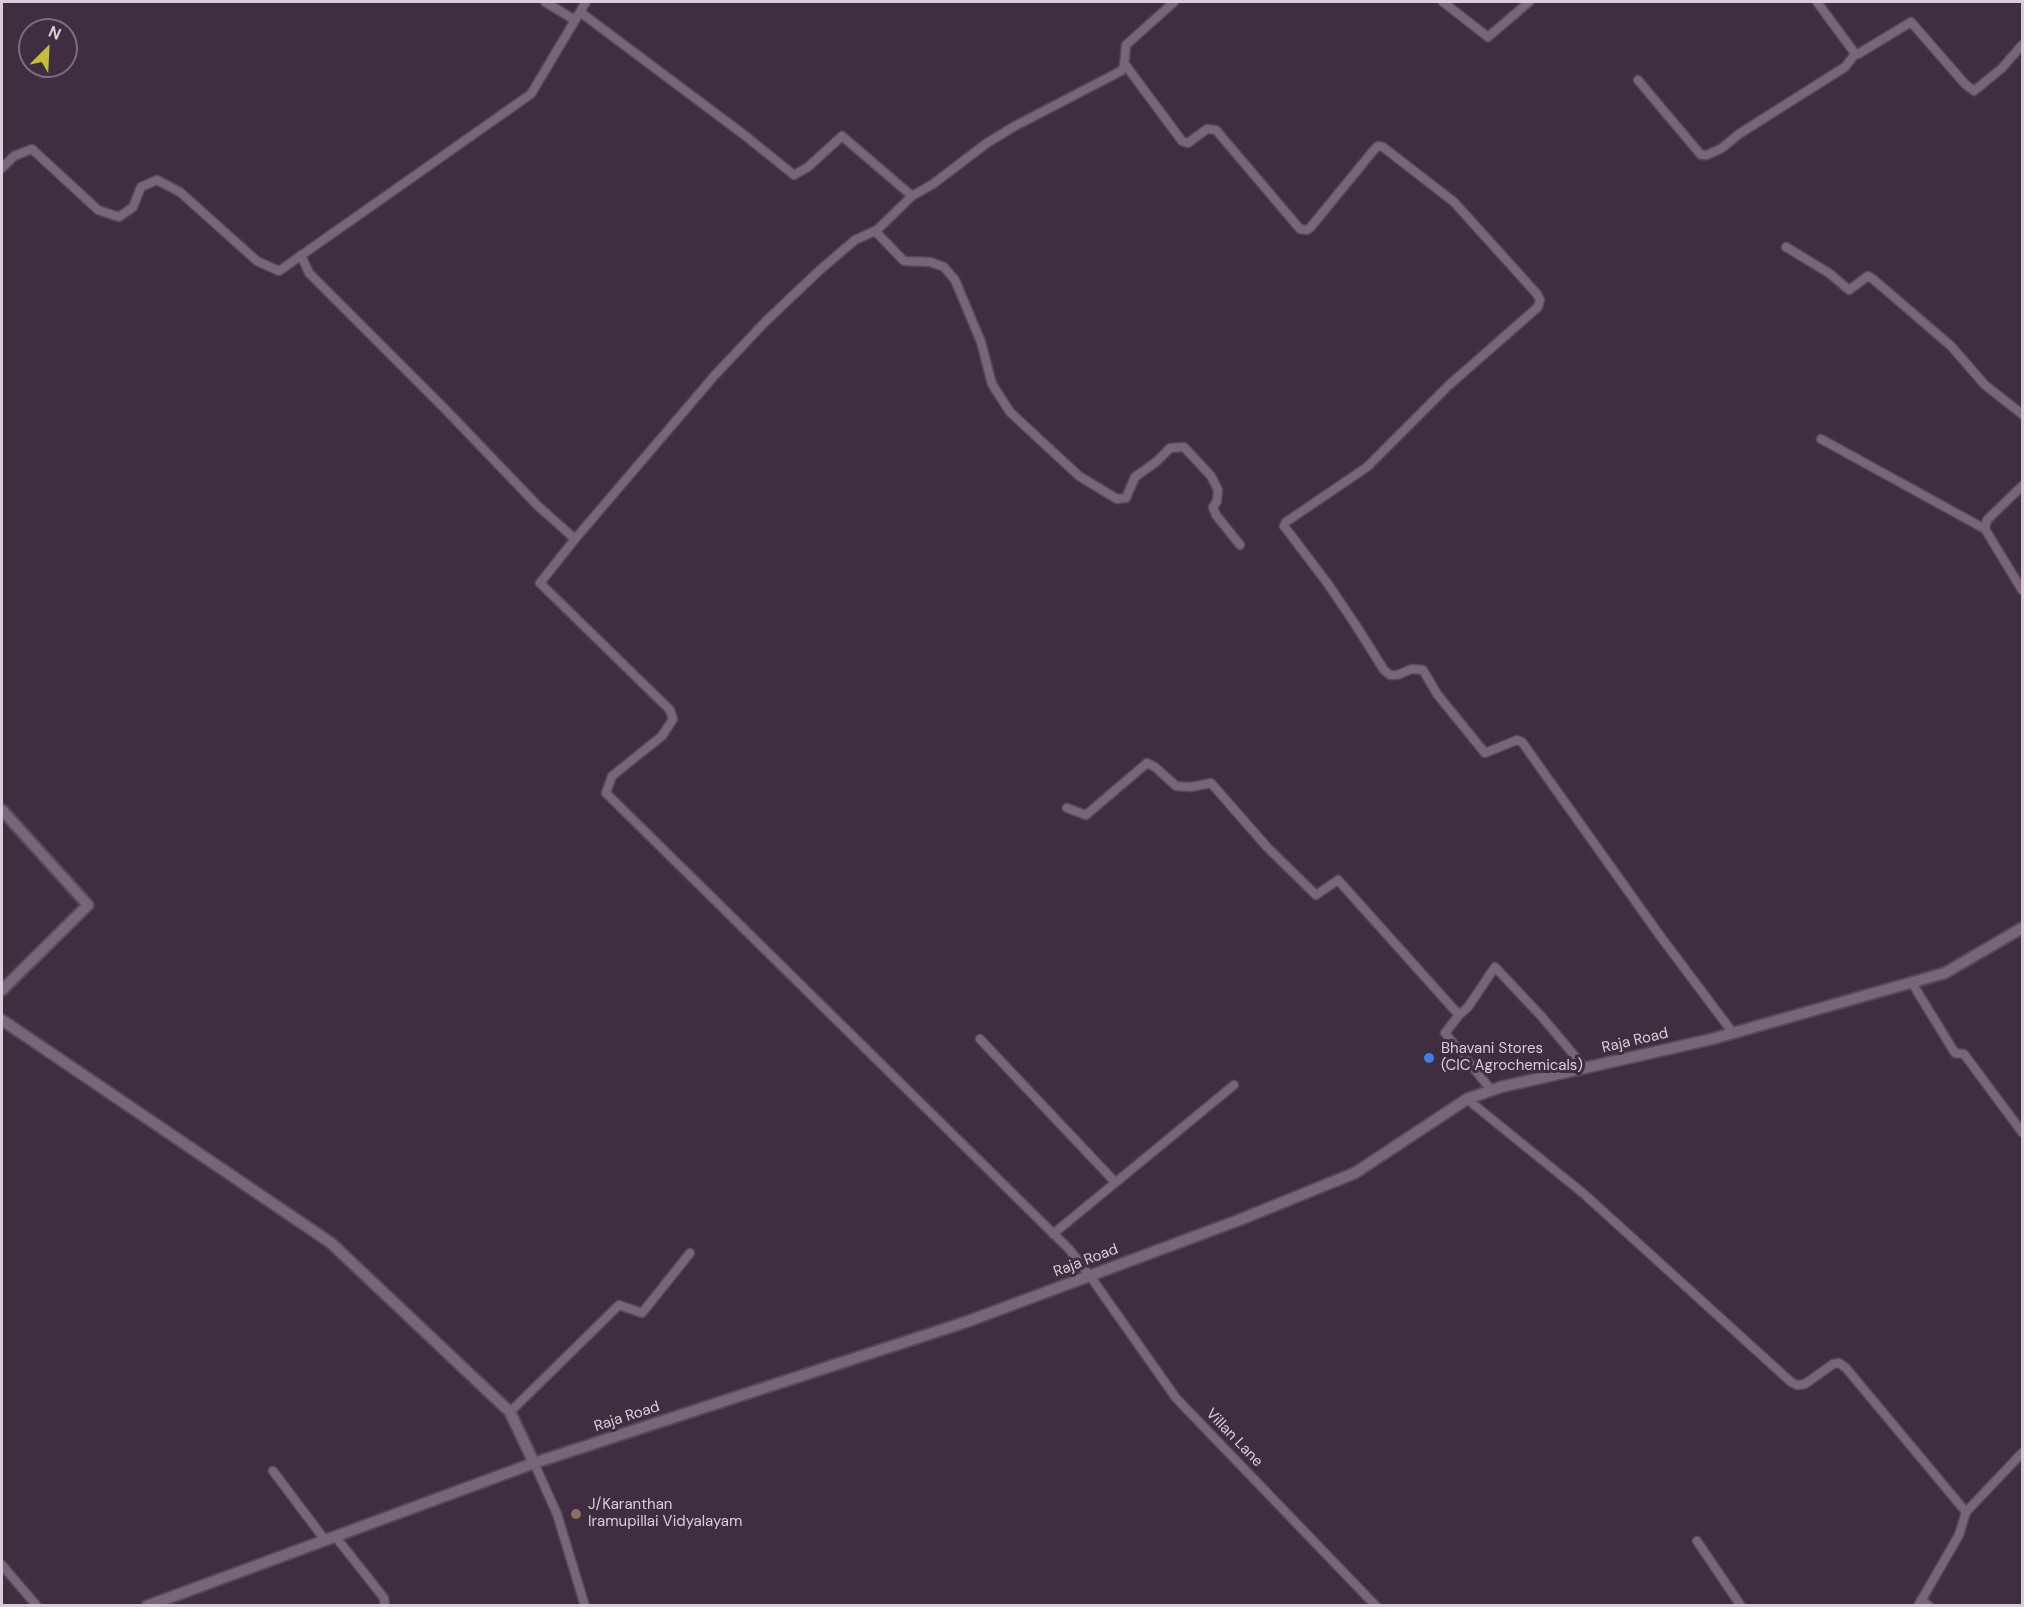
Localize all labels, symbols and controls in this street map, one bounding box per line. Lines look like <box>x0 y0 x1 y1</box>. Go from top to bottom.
north arrow <box>18 18 78 78</box>
text: N <box>45 21 64 45</box>
street label: Raja Road <box>1600 1025 1670 1057</box>
place label: Bhavani Stores (CIC Agrochemicals) <box>1441 1040 1583 1075</box>
marker: Bhavani Stores (CIC Agrochemicals) <box>1422 1051 1436 1065</box>
street label: Raja Road <box>1051 1240 1121 1282</box>
street label: Raja Road <box>592 1398 662 1436</box>
street label: Villan Lane <box>1202 1405 1266 1471</box>
place label: J/Karanthan Iramupillai Vidyalayam <box>588 1496 742 1531</box>
marker: J/Karanthan Iramupillai Vidyalayam <box>569 1507 583 1521</box>

